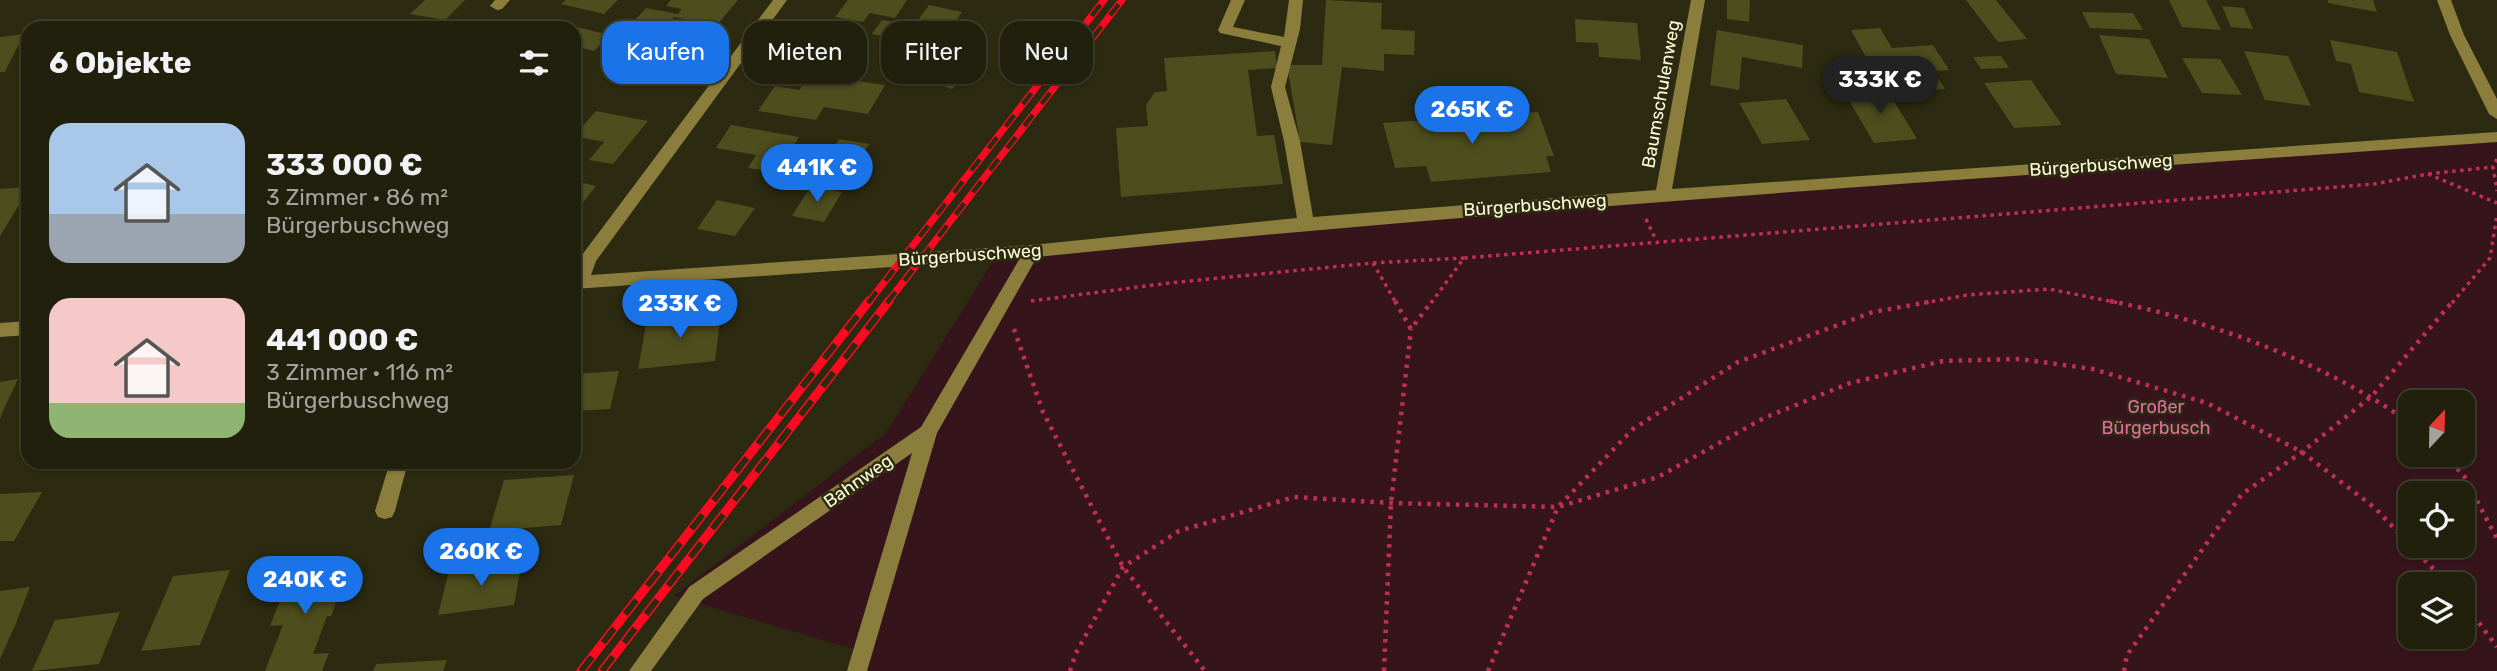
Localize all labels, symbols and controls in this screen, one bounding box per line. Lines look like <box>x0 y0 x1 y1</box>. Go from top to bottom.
street label: Baumschulenweg <box>1637 18 1685 170</box>
chip: Kaufen <box>602 21 729 84</box>
chip: Mieten <box>743 21 867 84</box>
chip: Filter <box>881 21 986 84</box>
chip: Neu <box>1000 21 1093 84</box>
icon: filters <box>515 44 553 82</box>
text: 6 Objekte <box>49 45 192 81</box>
pin: 333K € <box>1823 57 1937 116</box>
text: 333K € <box>1838 65 1922 93</box>
pin: 265K € <box>1415 86 1529 146</box>
text: 265K € <box>1431 95 1513 123</box>
pin: 441K € <box>760 144 874 204</box>
text: 333 000 € <box>266 147 423 183</box>
street label: Bürgerbuschweg <box>2029 149 2173 181</box>
icon: home <box>105 151 189 235</box>
text: 441K € <box>777 153 857 181</box>
text: 3 Zimmer · 86 m² <box>266 183 448 211</box>
street label: Bürgerbuschweg <box>1463 189 1607 221</box>
text: Bürgerbuschweg <box>266 211 450 239</box>
street label: Bürgerbuschweg <box>898 239 1042 271</box>
pin: 233K € <box>623 280 737 340</box>
text: 233K € <box>638 289 722 317</box>
text: 441 000 € <box>266 322 419 358</box>
icon: home <box>105 326 189 410</box>
text: 3 Zimmer · 116 m² <box>266 358 453 386</box>
text: Bürgerbuschweg <box>266 386 450 414</box>
north arrow <box>2398 390 2474 467</box>
map controls <box>2398 390 2475 649</box>
park label: Großer Bürgerbusch <box>2102 396 2210 439</box>
street label: Bahnweg <box>819 449 897 513</box>
button: locate <box>2398 481 2475 558</box>
pin: 260K € <box>424 528 538 588</box>
text: 260K € <box>439 537 523 565</box>
pin: 240K € <box>248 556 362 616</box>
text: 240K € <box>263 565 347 593</box>
button: layers <box>2398 572 2475 649</box>

